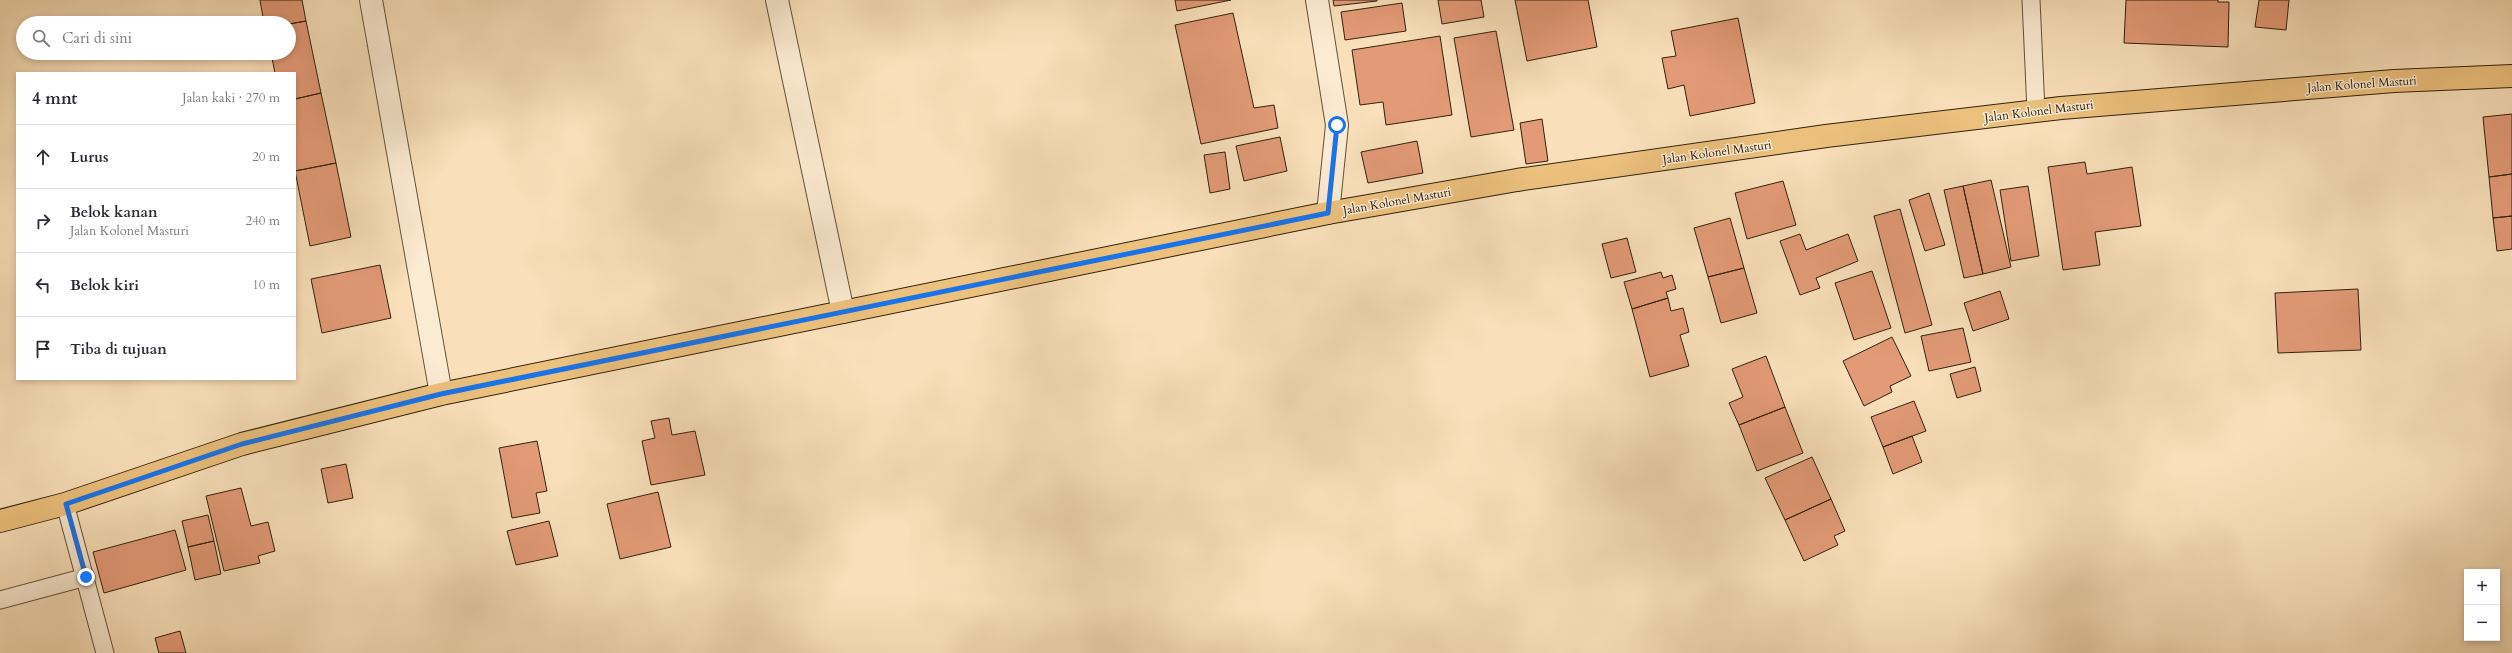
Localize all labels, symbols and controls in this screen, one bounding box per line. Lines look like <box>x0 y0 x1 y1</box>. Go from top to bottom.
search box <box>16 16 296 60</box>
icon: search <box>30 27 52 49</box>
text: Cari di sini <box>62 28 132 48</box>
street label: Jalan Kolonel Masturi <box>2305 72 2418 96</box>
text: 4 mnt <box>32 87 77 110</box>
text: Jalan kaki · 270 m <box>182 89 280 107</box>
street label: Jalan Kolonel Masturi <box>1982 96 2095 126</box>
route start <box>1328 116 1346 134</box>
street label: Jalan Kolonel Masturi <box>1660 136 1773 168</box>
icon: ahead <box>32 146 54 168</box>
text: Lurus <box>70 147 109 167</box>
text: 20 m <box>252 148 280 166</box>
street label: Jalan Kolonel Masturi <box>1340 183 1453 219</box>
text: Belok kanan <box>70 202 158 222</box>
icon: right <box>32 210 54 232</box>
text: 240 m <box>246 212 280 230</box>
text: Jalan Kolonel Masturi <box>70 222 189 240</box>
icon: left <box>32 274 54 296</box>
text: Belok kiri <box>70 275 139 295</box>
text: 10 m <box>252 276 280 294</box>
icon: arrive <box>32 338 54 360</box>
text: Tiba di tujuan <box>70 339 167 359</box>
route end <box>77 568 95 586</box>
map controls <box>2464 569 2500 641</box>
button: + <box>2464 569 2500 605</box>
button: − <box>2464 605 2500 641</box>

